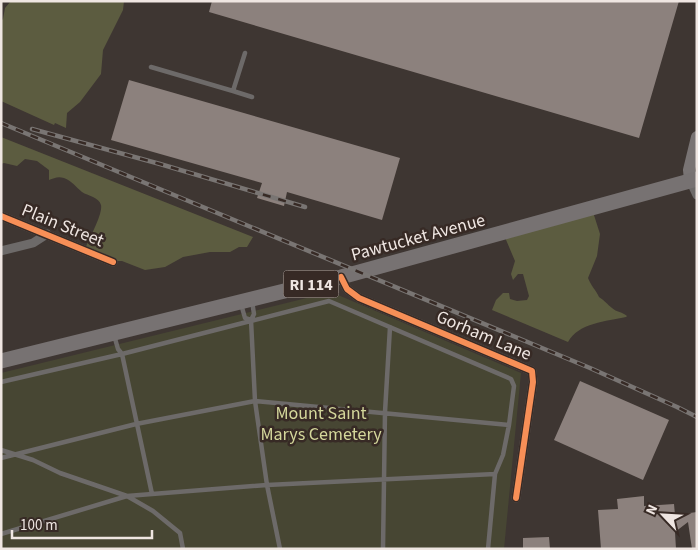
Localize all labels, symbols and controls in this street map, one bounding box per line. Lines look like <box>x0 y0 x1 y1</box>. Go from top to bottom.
street label: Plain Street <box>18 198 108 253</box>
street label: Pawtucket Avenue <box>348 208 488 267</box>
road number: RI 114 <box>284 270 338 298</box>
street label: Gorham Lane <box>432 304 535 367</box>
park label: Mount Saint Marys Cemetery <box>260 401 382 447</box>
north arrow <box>638 490 688 540</box>
text: N <box>641 501 663 518</box>
scale bar <box>12 508 152 540</box>
text: 100 m <box>20 515 58 536</box>

